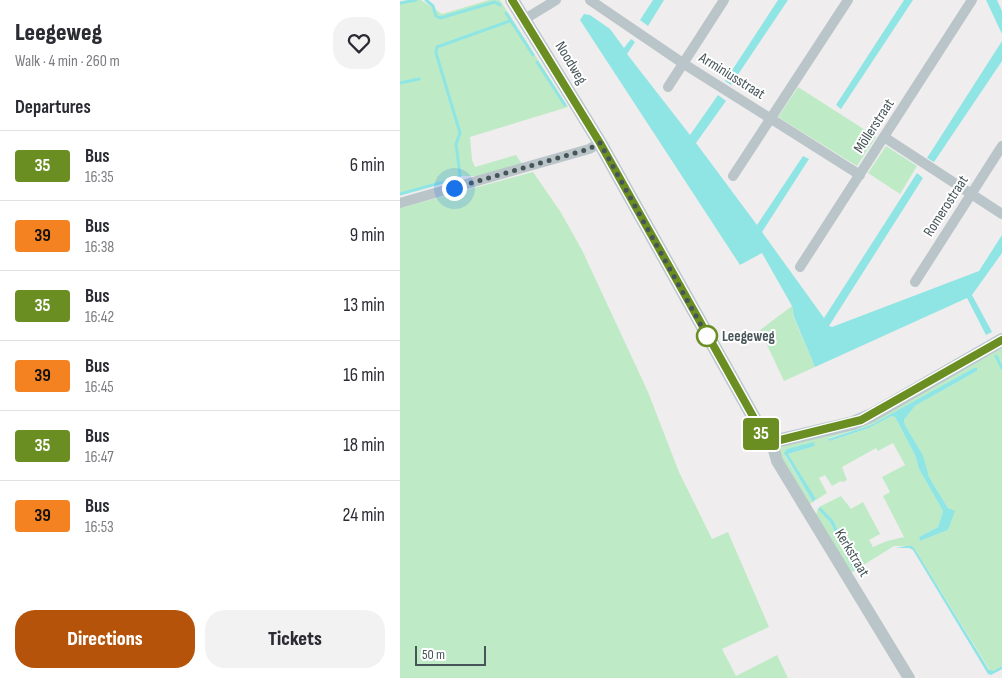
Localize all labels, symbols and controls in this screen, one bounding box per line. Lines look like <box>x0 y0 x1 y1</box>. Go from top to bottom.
button: heart <box>333 17 385 69</box>
text: Leegeweg <box>15 18 102 47</box>
street label: Noodweg <box>551 38 591 88</box>
street label: Arminiusstraat <box>695 48 769 104</box>
text: Walk · 4 min · 260 m <box>15 52 120 71</box>
street label: Möllerstraat <box>849 95 899 157</box>
text: Departures <box>15 96 91 119</box>
text: Bus <box>85 145 110 168</box>
text: 6 min <box>350 154 385 177</box>
text: 35 <box>35 155 50 176</box>
text: 16:35 <box>85 168 114 187</box>
street label: Romerostraat <box>919 172 973 240</box>
your location <box>442 176 467 201</box>
text: Bus <box>85 215 110 238</box>
text: 9 min <box>350 224 385 247</box>
text: 39 <box>34 225 51 246</box>
text: 16:38 <box>85 238 114 257</box>
text: Bus <box>85 285 110 308</box>
text: 13 min <box>344 294 385 317</box>
text: 35 <box>35 295 50 316</box>
text: 16:42 <box>85 308 114 327</box>
marker: Leegeweg <box>696 325 718 347</box>
place label: Leegeweg <box>722 327 776 346</box>
text: Bus <box>85 355 110 378</box>
text: 16 min <box>343 364 385 387</box>
text: 39 <box>34 365 51 386</box>
text: 16:45 <box>85 378 114 397</box>
line badge: 35 <box>738 418 784 450</box>
text: 35 <box>753 423 769 444</box>
text: Bus <box>85 425 110 448</box>
text: 18 min <box>343 434 385 457</box>
text: 35 <box>35 435 50 456</box>
text: 16:47 <box>85 448 114 467</box>
text: Bus <box>85 495 110 518</box>
text: 24 min <box>342 504 385 527</box>
text: 39 <box>34 505 51 526</box>
text: 16:53 <box>85 518 114 537</box>
street label: Kerkstraat <box>830 526 874 581</box>
button: Directions <box>15 610 195 668</box>
button: Tickets <box>205 610 385 668</box>
scale bar <box>415 643 486 666</box>
text: 50 m <box>422 646 445 663</box>

